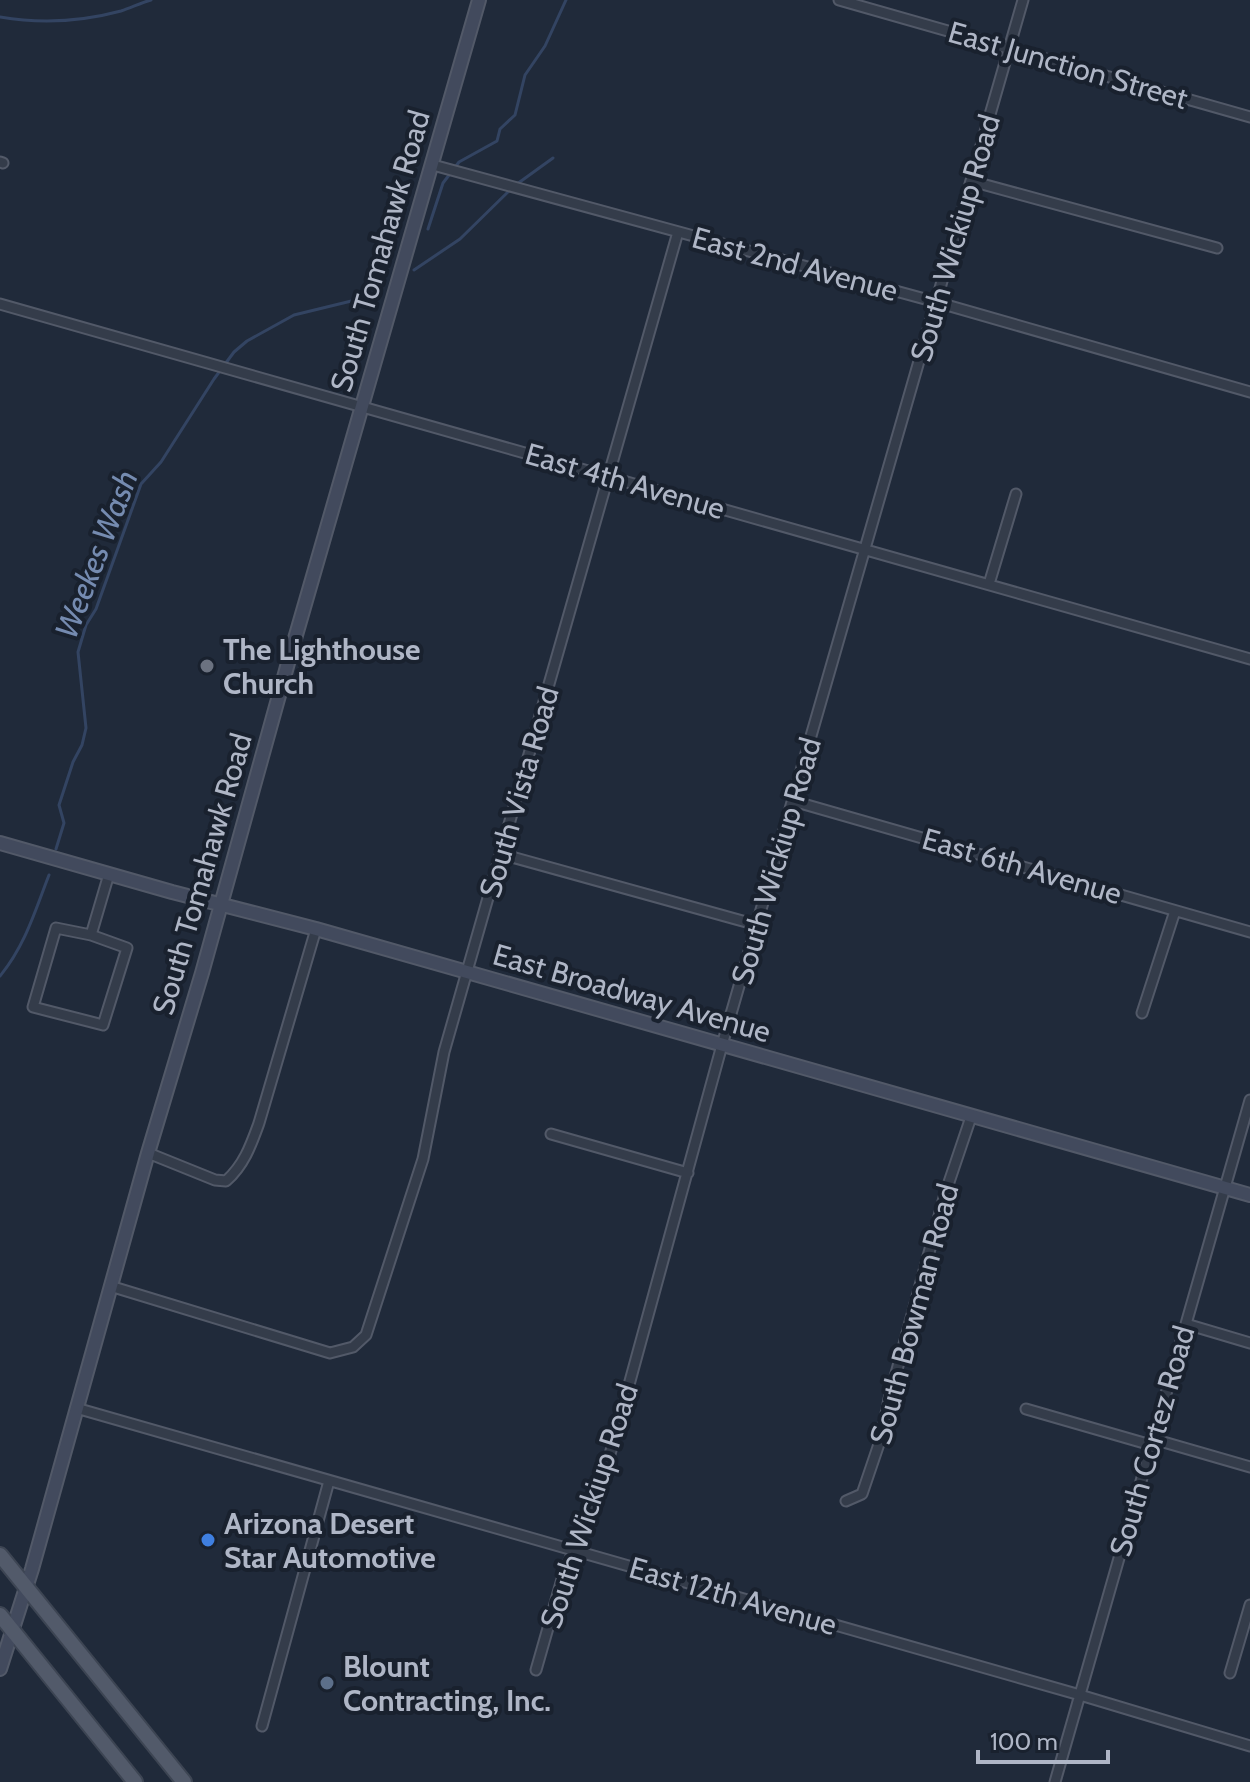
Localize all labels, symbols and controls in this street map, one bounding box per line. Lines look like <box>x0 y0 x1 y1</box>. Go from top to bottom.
street label: East Junction Street <box>944 13 1192 117</box>
street label: South Tomahawk Road <box>322 106 438 396</box>
street label: South Wickiup Road <box>902 110 1008 366</box>
street label: East 2nd Avenue <box>688 219 902 309</box>
street label: East 4th Avenue <box>521 435 729 527</box>
water label: Weekes Wash <box>46 464 146 644</box>
place label: The Lighthouse Church <box>223 631 420 702</box>
marker: The Lighthouse Church <box>198 657 216 675</box>
street label: South Vista Road <box>471 682 567 902</box>
street label: South Tomahawk Road <box>144 729 260 1019</box>
street label: South Wickiup Road <box>723 733 829 989</box>
street label: East 6th Avenue <box>918 820 1126 912</box>
street label: East Broadway Avenue <box>489 936 775 1050</box>
street label: South Bowman Road <box>861 1180 967 1448</box>
street label: South Cortez Road <box>1101 1321 1203 1561</box>
street label: South Wickiup Road <box>532 1379 646 1633</box>
place label: Arizona Desert Star Automotive <box>224 1505 436 1576</box>
marker: Arizona Desert Star Automotive <box>199 1531 217 1549</box>
street label: East 12th Avenue <box>625 1549 841 1643</box>
place label: Blount Contracting, Inc. <box>343 1648 551 1719</box>
marker: Blount Contracting, Inc. <box>318 1674 336 1692</box>
scale bar <box>978 1714 1108 1764</box>
text: 100 m <box>990 1727 1058 1756</box>

